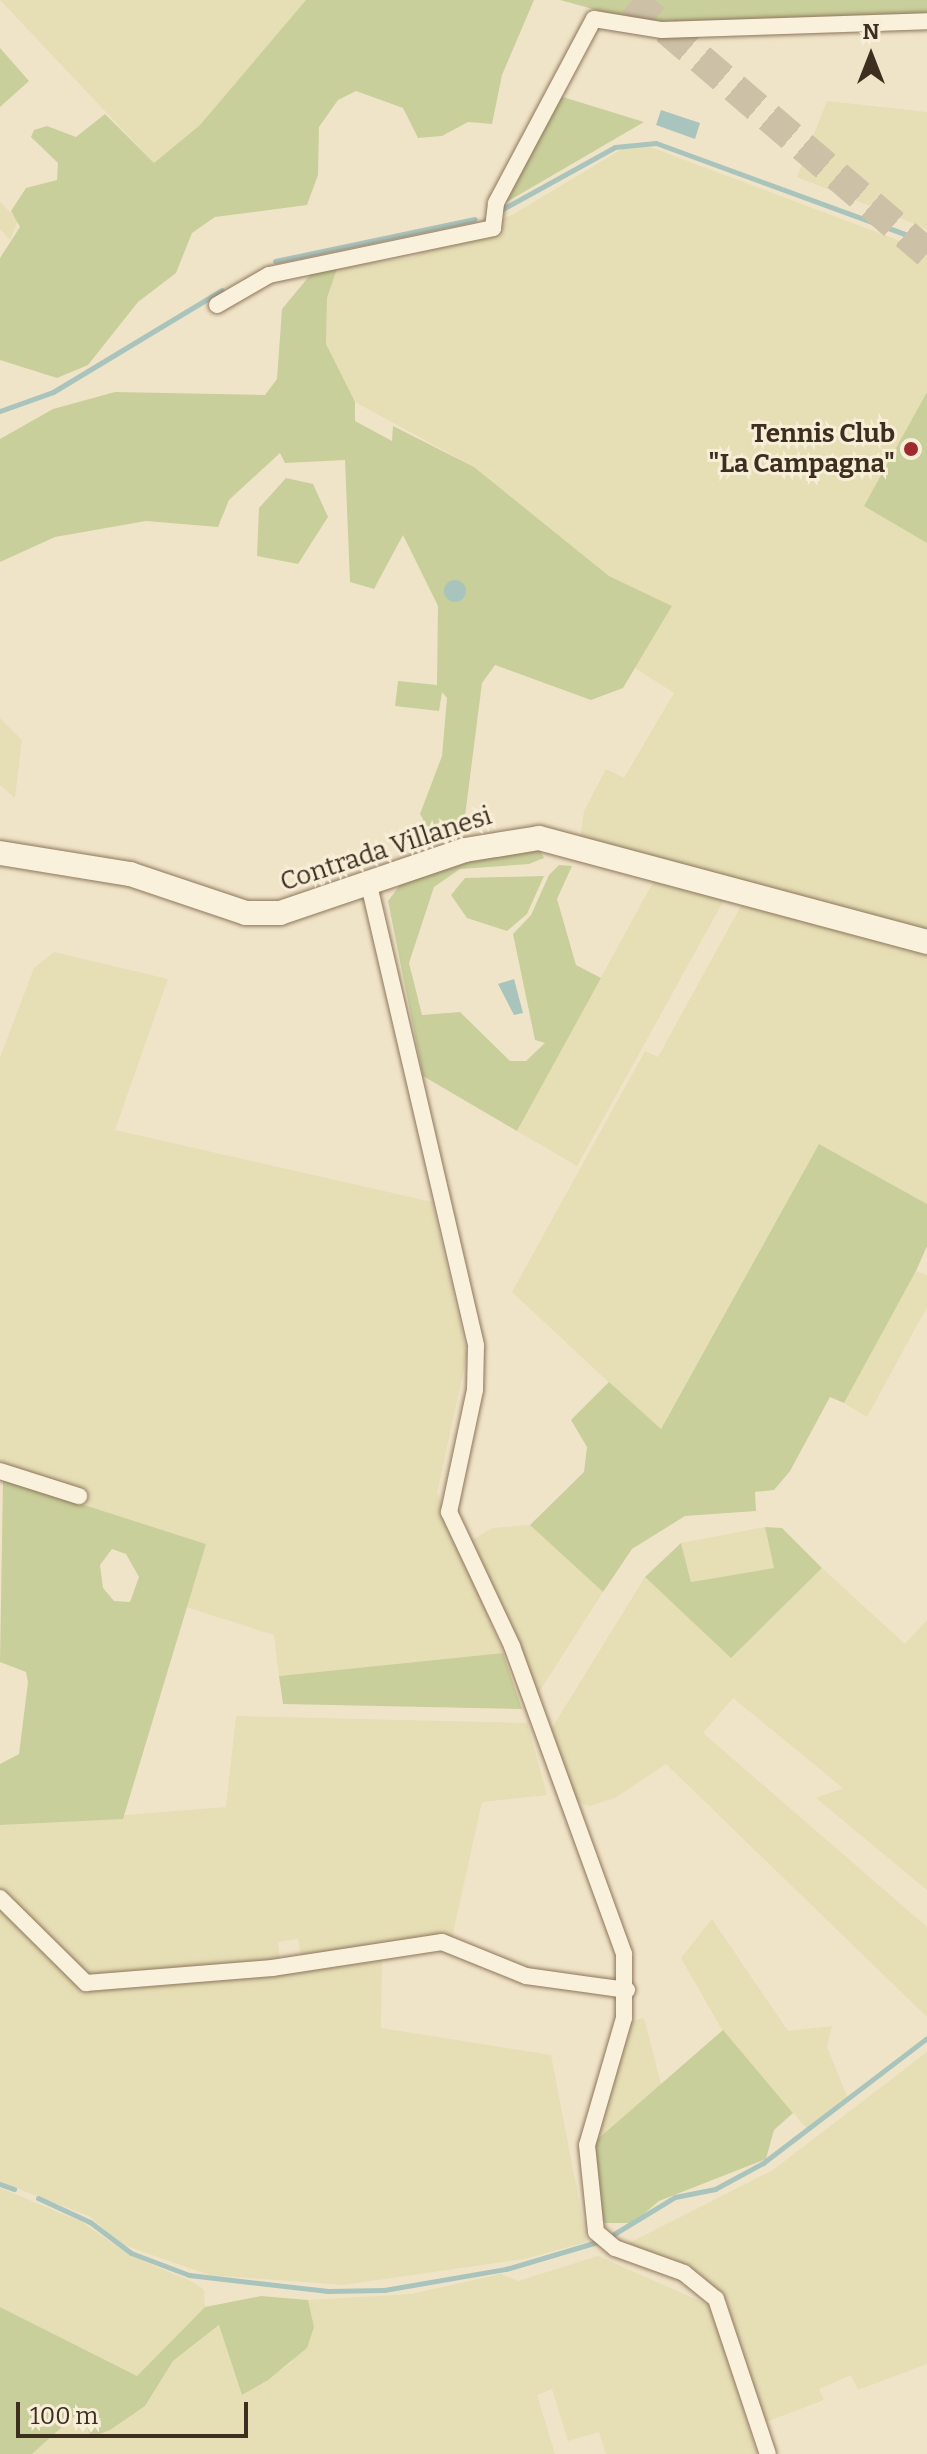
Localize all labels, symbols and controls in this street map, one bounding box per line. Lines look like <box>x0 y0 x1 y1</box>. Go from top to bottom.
north arrow <box>831 16 911 96</box>
text: N <box>863 18 879 45</box>
place label: Tennis Club "La Campagna" <box>708 418 895 480</box>
marker: Tennis Club "La Campagna" <box>902 440 920 458</box>
street label: Contrada Villanesi <box>276 800 496 898</box>
scale bar <box>20 2386 252 2436</box>
text: 100 m <box>30 2402 98 2430</box>

